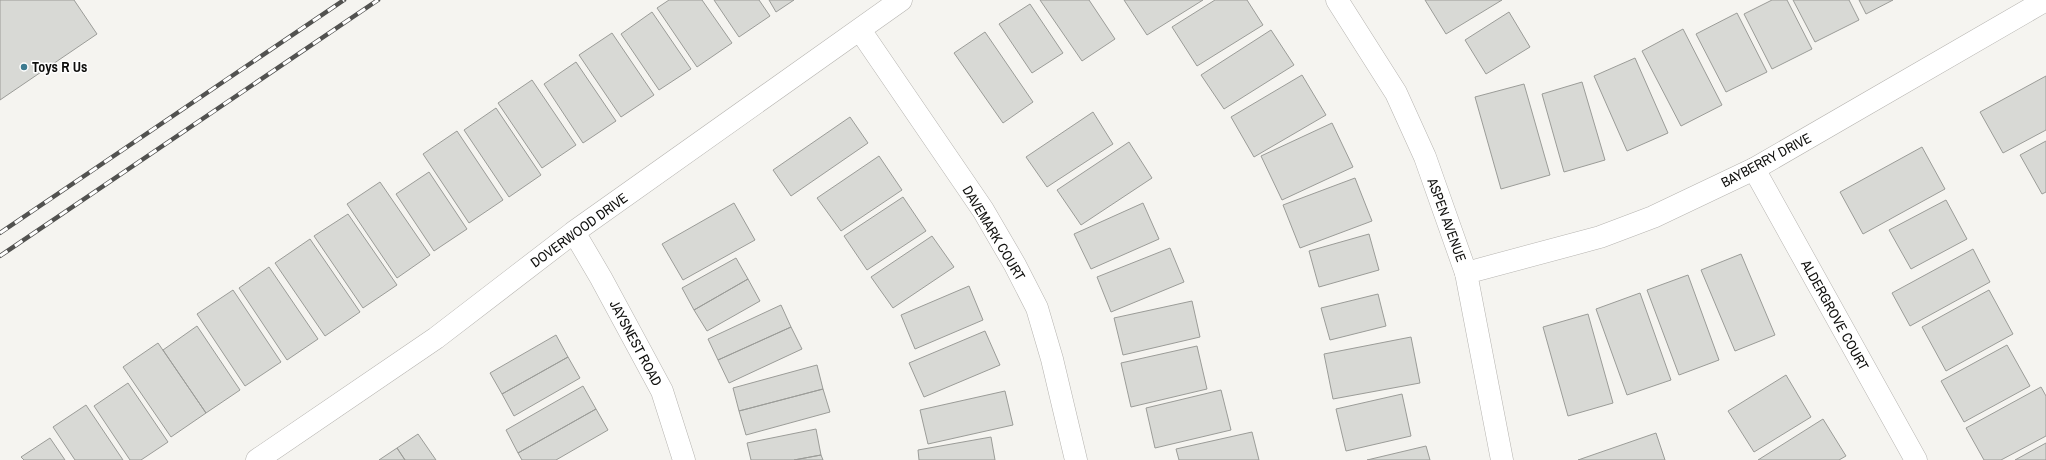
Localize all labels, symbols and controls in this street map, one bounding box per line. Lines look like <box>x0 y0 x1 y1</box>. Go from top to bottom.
place label: Toys R Us <box>32 58 87 76</box>
marker: Toys R Us <box>19 62 29 72</box>
street label: BAYBERRY DRIVE <box>1718 129 1814 191</box>
street label: ASPEN AVENUE <box>1423 175 1470 264</box>
street label: DAVEMARK COURT <box>959 182 1029 284</box>
street label: DOVERWOOD DRIVE <box>527 189 631 271</box>
street label: ALDERGROVE COURT <box>1797 256 1873 373</box>
street label: JAYSNEST ROAD <box>606 297 666 389</box>

